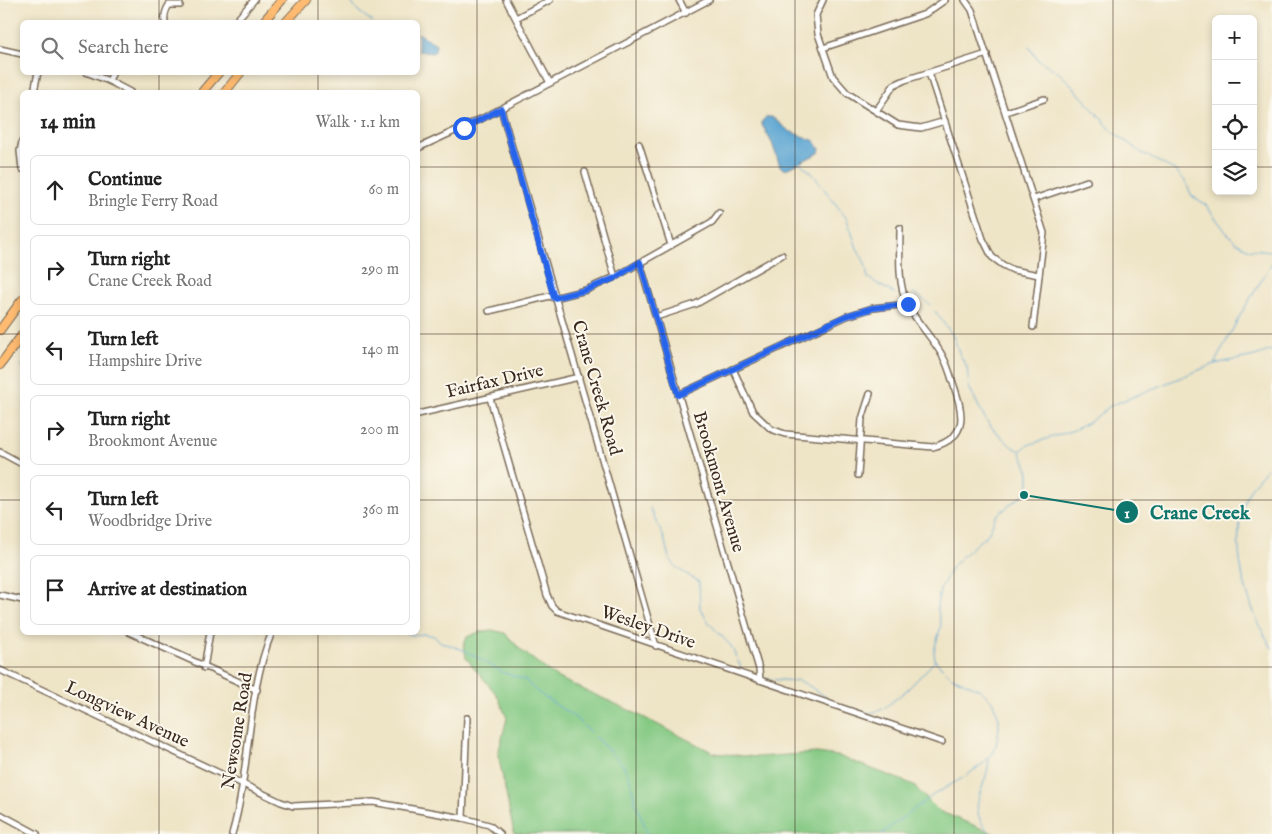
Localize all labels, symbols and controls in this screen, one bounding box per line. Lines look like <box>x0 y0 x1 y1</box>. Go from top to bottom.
map controls <box>1212 15 1257 195</box>
button: + <box>1212 15 1257 60</box>
search box <box>20 20 420 75</box>
icon: search <box>38 34 66 62</box>
text: Search here <box>78 36 169 60</box>
button: − <box>1212 60 1257 105</box>
button: locate <box>1212 105 1257 150</box>
text: 14 min <box>40 109 96 136</box>
text: Walk · 1.1 km <box>316 113 400 133</box>
route start <box>453 117 476 140</box>
button: layers <box>1212 150 1257 195</box>
text: Continue <box>88 168 162 192</box>
icon: ahead <box>41 176 69 204</box>
text: 60 m <box>369 180 399 200</box>
text: Bringle Ferry Road <box>88 192 218 212</box>
text: Turn right <box>88 248 170 272</box>
icon: right <box>41 256 69 284</box>
text: 290 m <box>361 260 399 280</box>
text: Crane Creek Road <box>88 272 212 292</box>
route end <box>897 293 920 316</box>
street label: Crane Creek Road <box>566 318 626 458</box>
text: Turn left <box>88 328 159 352</box>
icon: left <box>41 336 69 364</box>
text: 140 m <box>361 340 399 360</box>
text: Hampshire Drive <box>88 352 202 372</box>
street label: Fairfax Drive <box>444 360 546 404</box>
text: Turn right <box>88 408 170 432</box>
street label: Brookmont Avenue <box>687 409 749 555</box>
icon: right <box>41 416 69 444</box>
text: 200 m <box>360 420 399 440</box>
text: Brookmont Avenue <box>88 432 217 452</box>
text: Turn left <box>88 488 159 512</box>
callout: Crane Creek <box>1115 495 1260 529</box>
icon: left <box>41 496 69 524</box>
text: 360 m <box>363 500 399 520</box>
text: Crane Creek <box>1150 502 1251 526</box>
text: 1 <box>1124 504 1130 523</box>
text: Woodbridge Drive <box>88 512 212 532</box>
icon: arrive <box>41 576 69 604</box>
text: Arrive at destination <box>88 578 247 602</box>
street label: Wesley Drive <box>598 601 698 655</box>
street label: Newsome Road <box>217 671 259 791</box>
street label: Longview Avenue <box>61 676 193 754</box>

